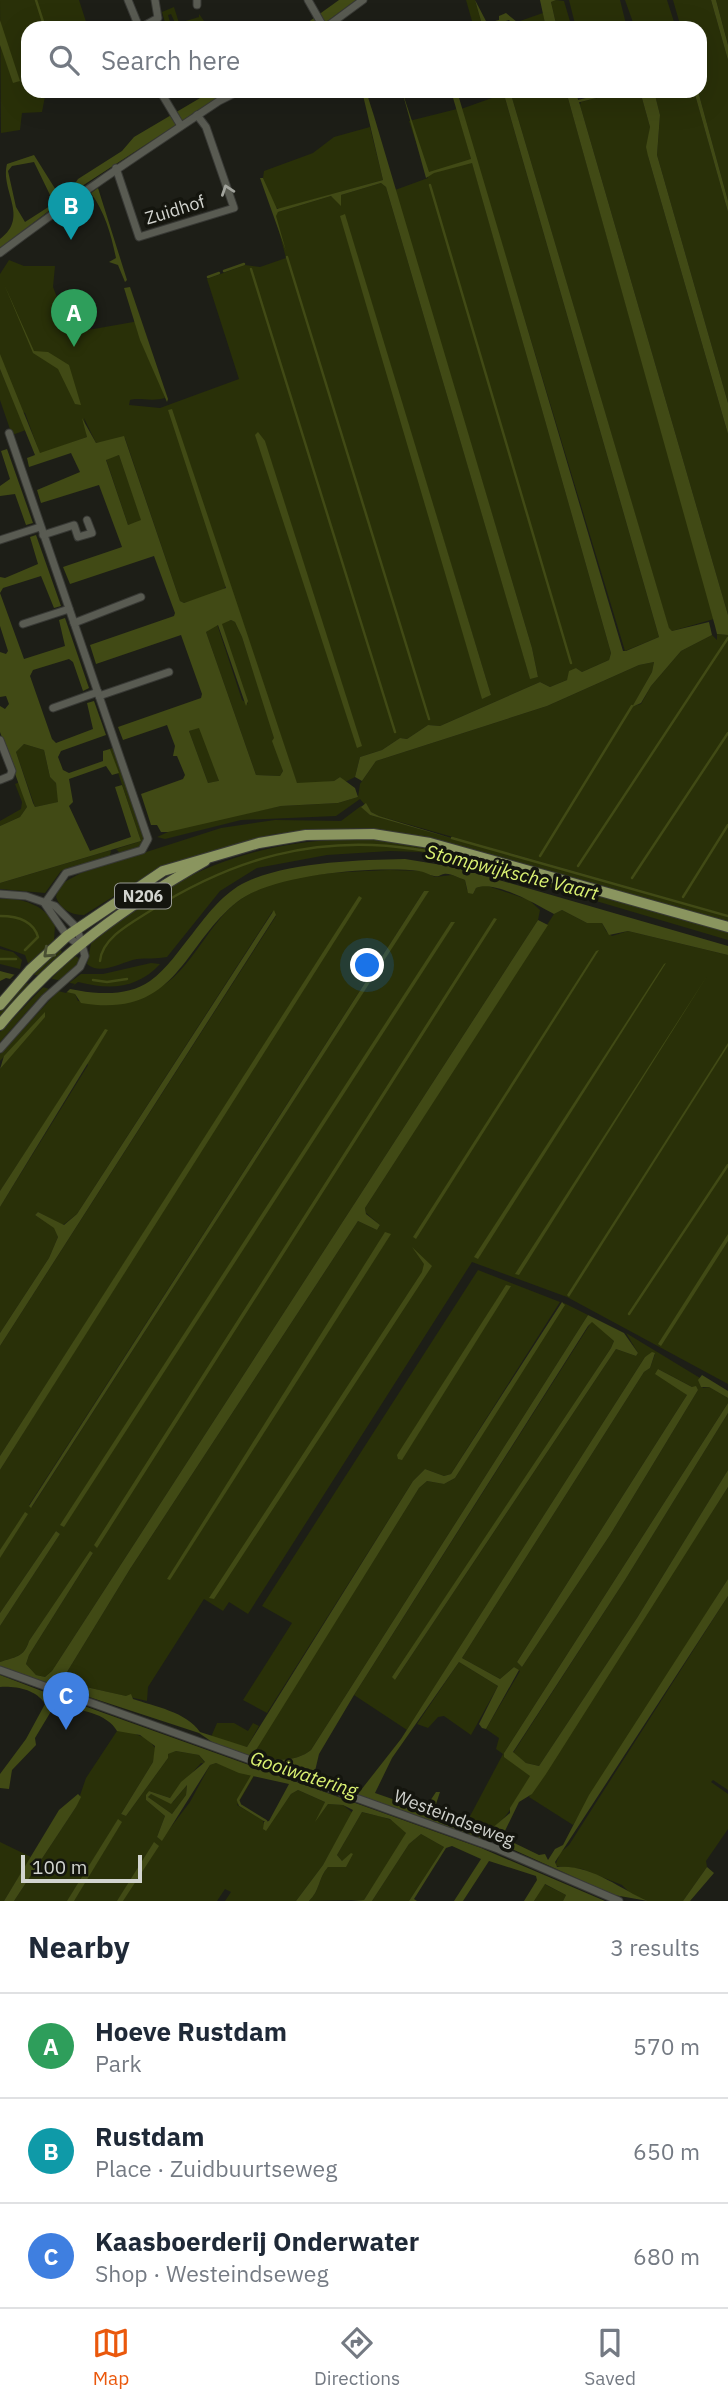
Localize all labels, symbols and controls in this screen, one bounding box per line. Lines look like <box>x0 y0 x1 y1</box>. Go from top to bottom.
search box <box>21 21 707 98</box>
icon: search <box>45 41 83 79</box>
text: Search here <box>101 43 240 77</box>
pin: B <box>48 182 94 240</box>
one-way arrow <box>221 185 235 197</box>
street label: Zuidhof <box>142 189 208 230</box>
pin: A <box>51 289 97 347</box>
water label: Stompwijksche Vaart <box>423 839 602 905</box>
road number: N206 <box>115 884 171 908</box>
one-way arrow <box>43 945 56 957</box>
your location <box>350 948 384 982</box>
pin: C <box>43 1672 89 1730</box>
water label: Gooiwatering <box>247 1745 362 1803</box>
street label: Westeindseweg <box>391 1784 518 1851</box>
scale bar <box>21 1852 142 1884</box>
text: 100 m <box>32 1855 87 1879</box>
text: Nearby <box>28 1927 130 1966</box>
text: 3 results <box>610 1932 700 1962</box>
text: Hoeve Rustdam <box>95 2014 287 2048</box>
text: A <box>43 2031 59 2061</box>
text: 570 m <box>633 2031 700 2061</box>
text: Park <box>95 2048 142 2078</box>
text: Rustdam <box>95 2119 205 2153</box>
text: B <box>43 2136 59 2166</box>
text: 650 m <box>633 2136 700 2166</box>
text: Place · Zuidbuurtseweg <box>95 2153 337 2183</box>
text: Kaasboerderij Onderwater <box>95 2224 419 2258</box>
text: C <box>44 2241 58 2271</box>
text: 680 m <box>633 2241 700 2271</box>
text: Shop · Westeindseweg <box>95 2258 329 2288</box>
tab: Map <box>92 2324 130 2390</box>
tab: Directions <box>314 2324 400 2390</box>
tab: Saved <box>584 2324 636 2390</box>

